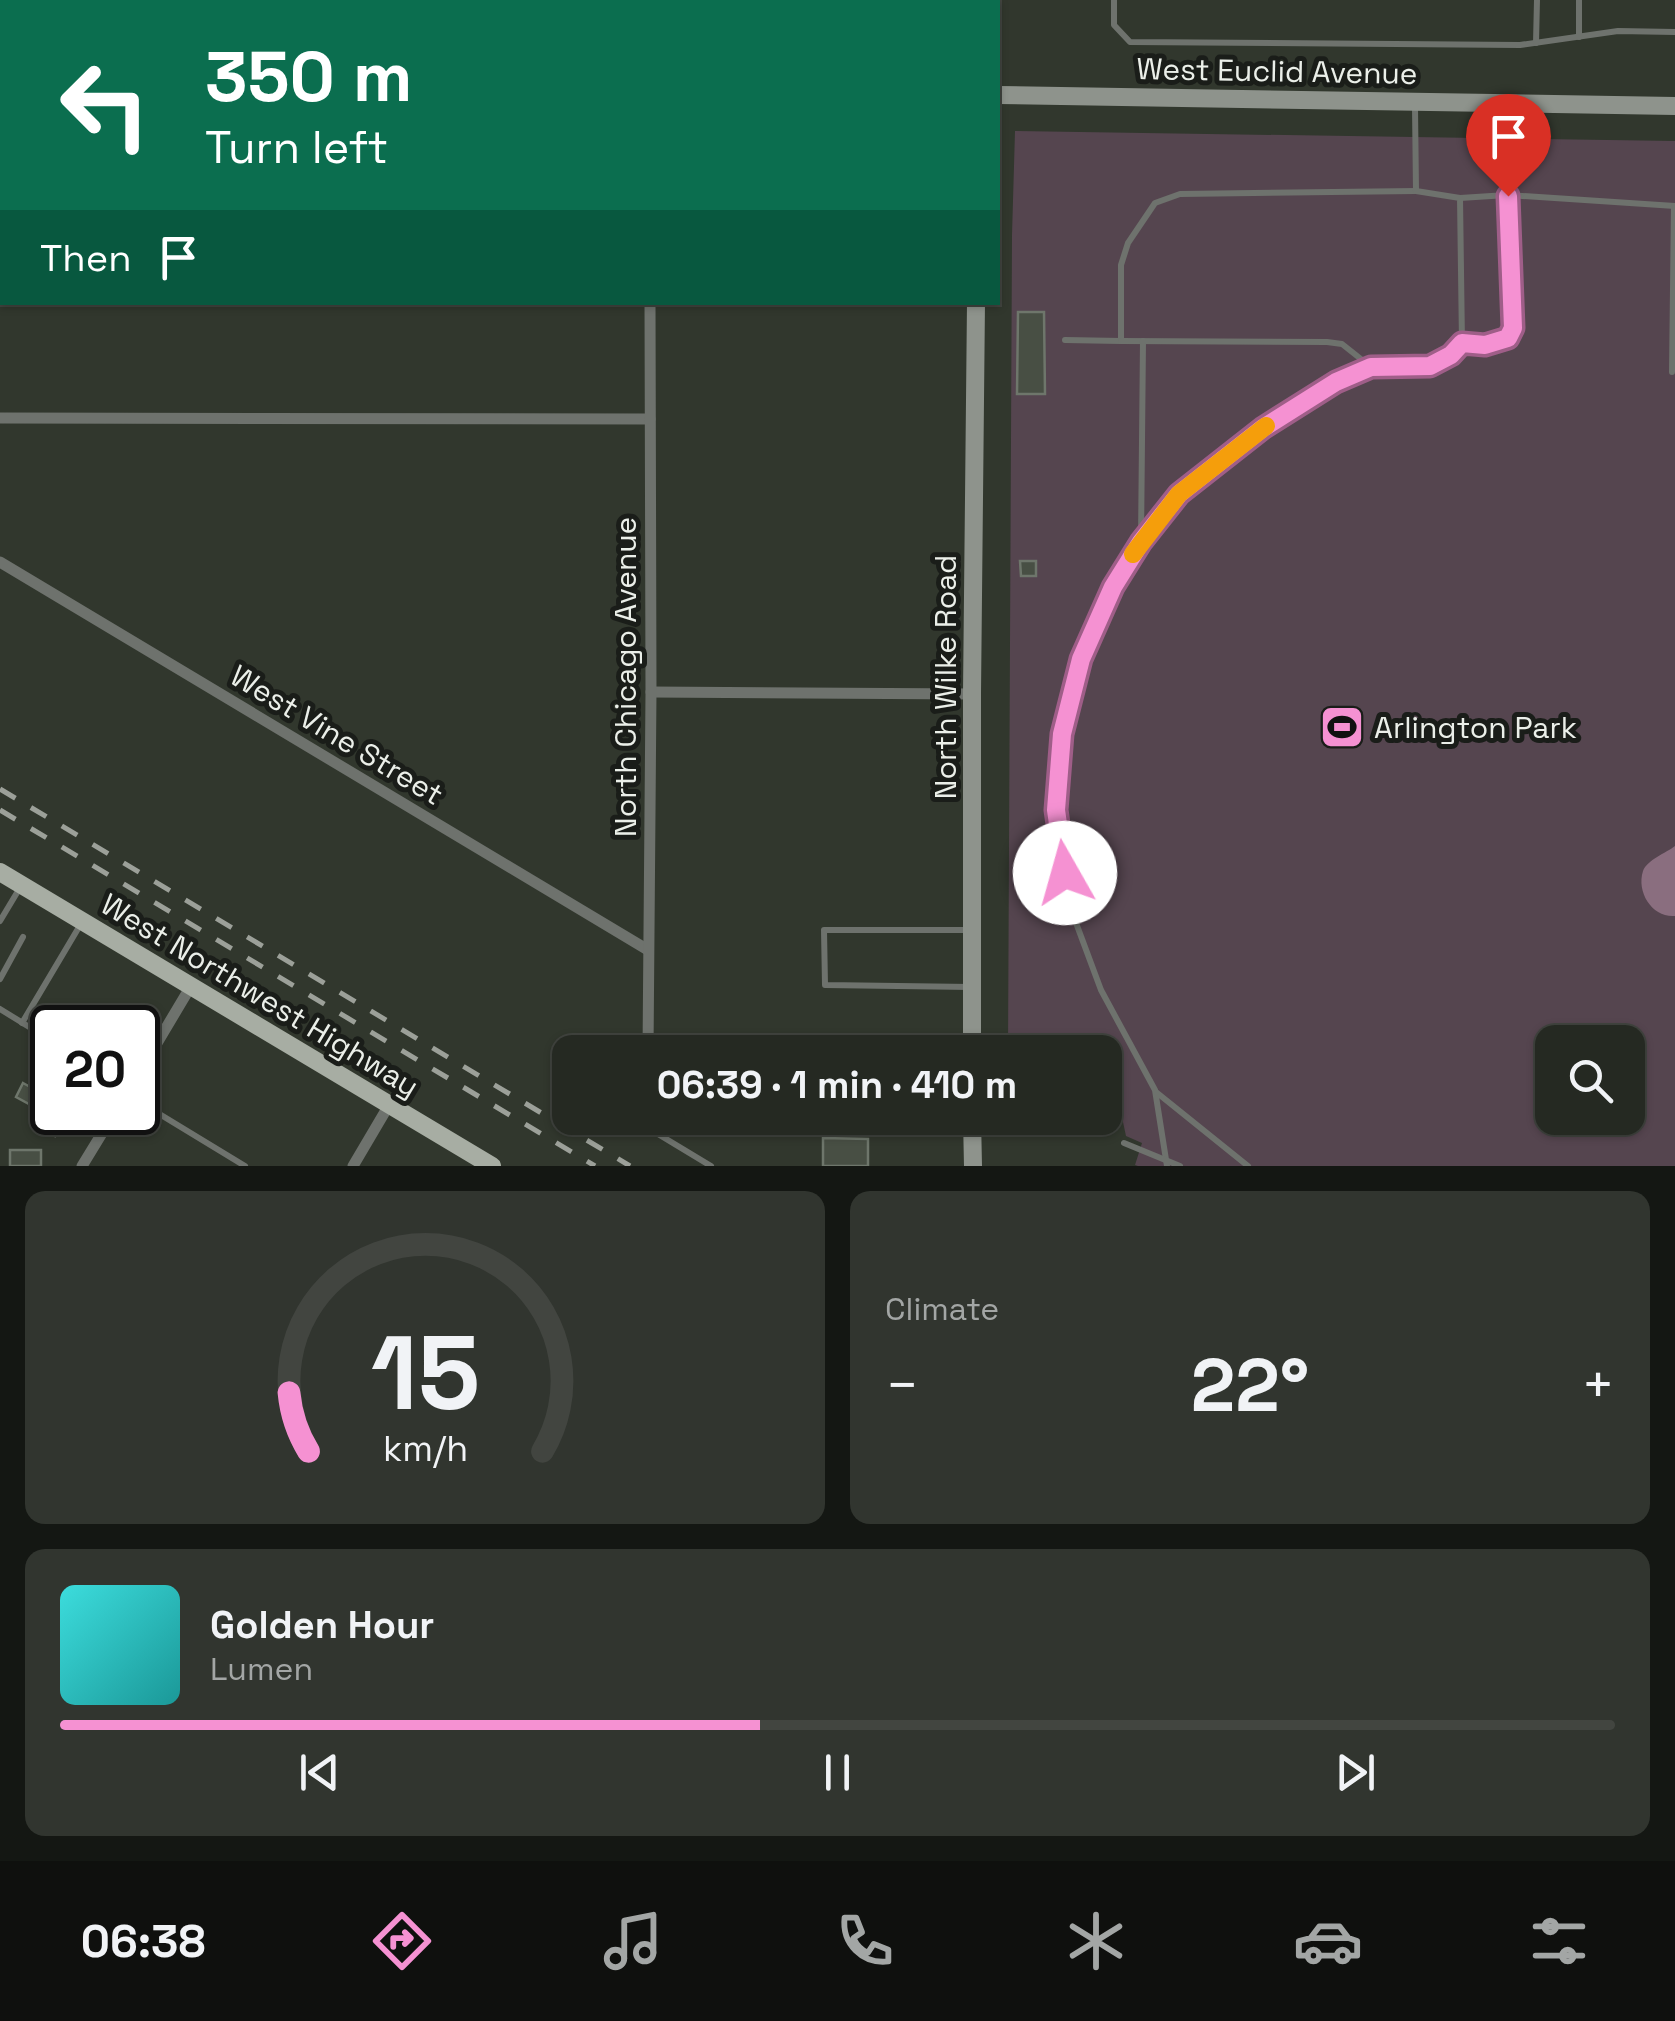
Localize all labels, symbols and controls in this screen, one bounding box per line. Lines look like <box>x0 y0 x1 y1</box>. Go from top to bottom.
text: 350 m <box>205 32 412 121</box>
icon: left <box>40 40 170 170</box>
street label: West Euclid Avenue <box>1136 49 1418 93</box>
pin <box>1466 94 1551 197</box>
icon: arrive <box>1481 109 1536 164</box>
text: Turn left <box>205 119 388 176</box>
icon: arrive <box>151 230 206 285</box>
text: Then <box>40 234 131 282</box>
street label: North Chicago Avenue <box>606 517 645 837</box>
street label: North Wilke Road <box>926 555 965 799</box>
street label: West Vine Street <box>223 656 451 814</box>
sports icon: Arlington Park <box>1319 704 1365 750</box>
place label: Arlington Park <box>1374 708 1577 747</box>
position arrow <box>1013 821 1117 925</box>
street label: West Northwest Highway <box>94 884 426 1106</box>
speed limit sign: 20 <box>30 1005 160 1135</box>
map controls <box>1535 1025 1645 1135</box>
button: search <box>1535 1025 1645 1135</box>
text: 06:39 · 1 min · 410 m <box>657 1061 1017 1109</box>
text: Climate <box>885 1289 999 1329</box>
text: 15 <box>370 1307 480 1439</box>
text: 22° <box>1191 1337 1309 1433</box>
text: − <box>885 1350 919 1420</box>
text: + <box>1581 1350 1615 1420</box>
text: km/h <box>382 1426 468 1471</box>
text: Golden Hour <box>210 1601 434 1649</box>
text: Lumen <box>210 1649 313 1689</box>
icon: previous <box>292 1745 347 1800</box>
icon: pause <box>810 1745 865 1800</box>
icon: next <box>1328 1745 1383 1800</box>
icon: directions <box>367 1906 437 1976</box>
icon: music <box>598 1906 668 1976</box>
icon: phone <box>830 1906 900 1976</box>
icon: climate <box>1061 1906 1131 1976</box>
icon: car <box>1293 1906 1363 1976</box>
icon: filters <box>1524 1906 1594 1976</box>
text: 06:38 <box>81 1913 205 1970</box>

